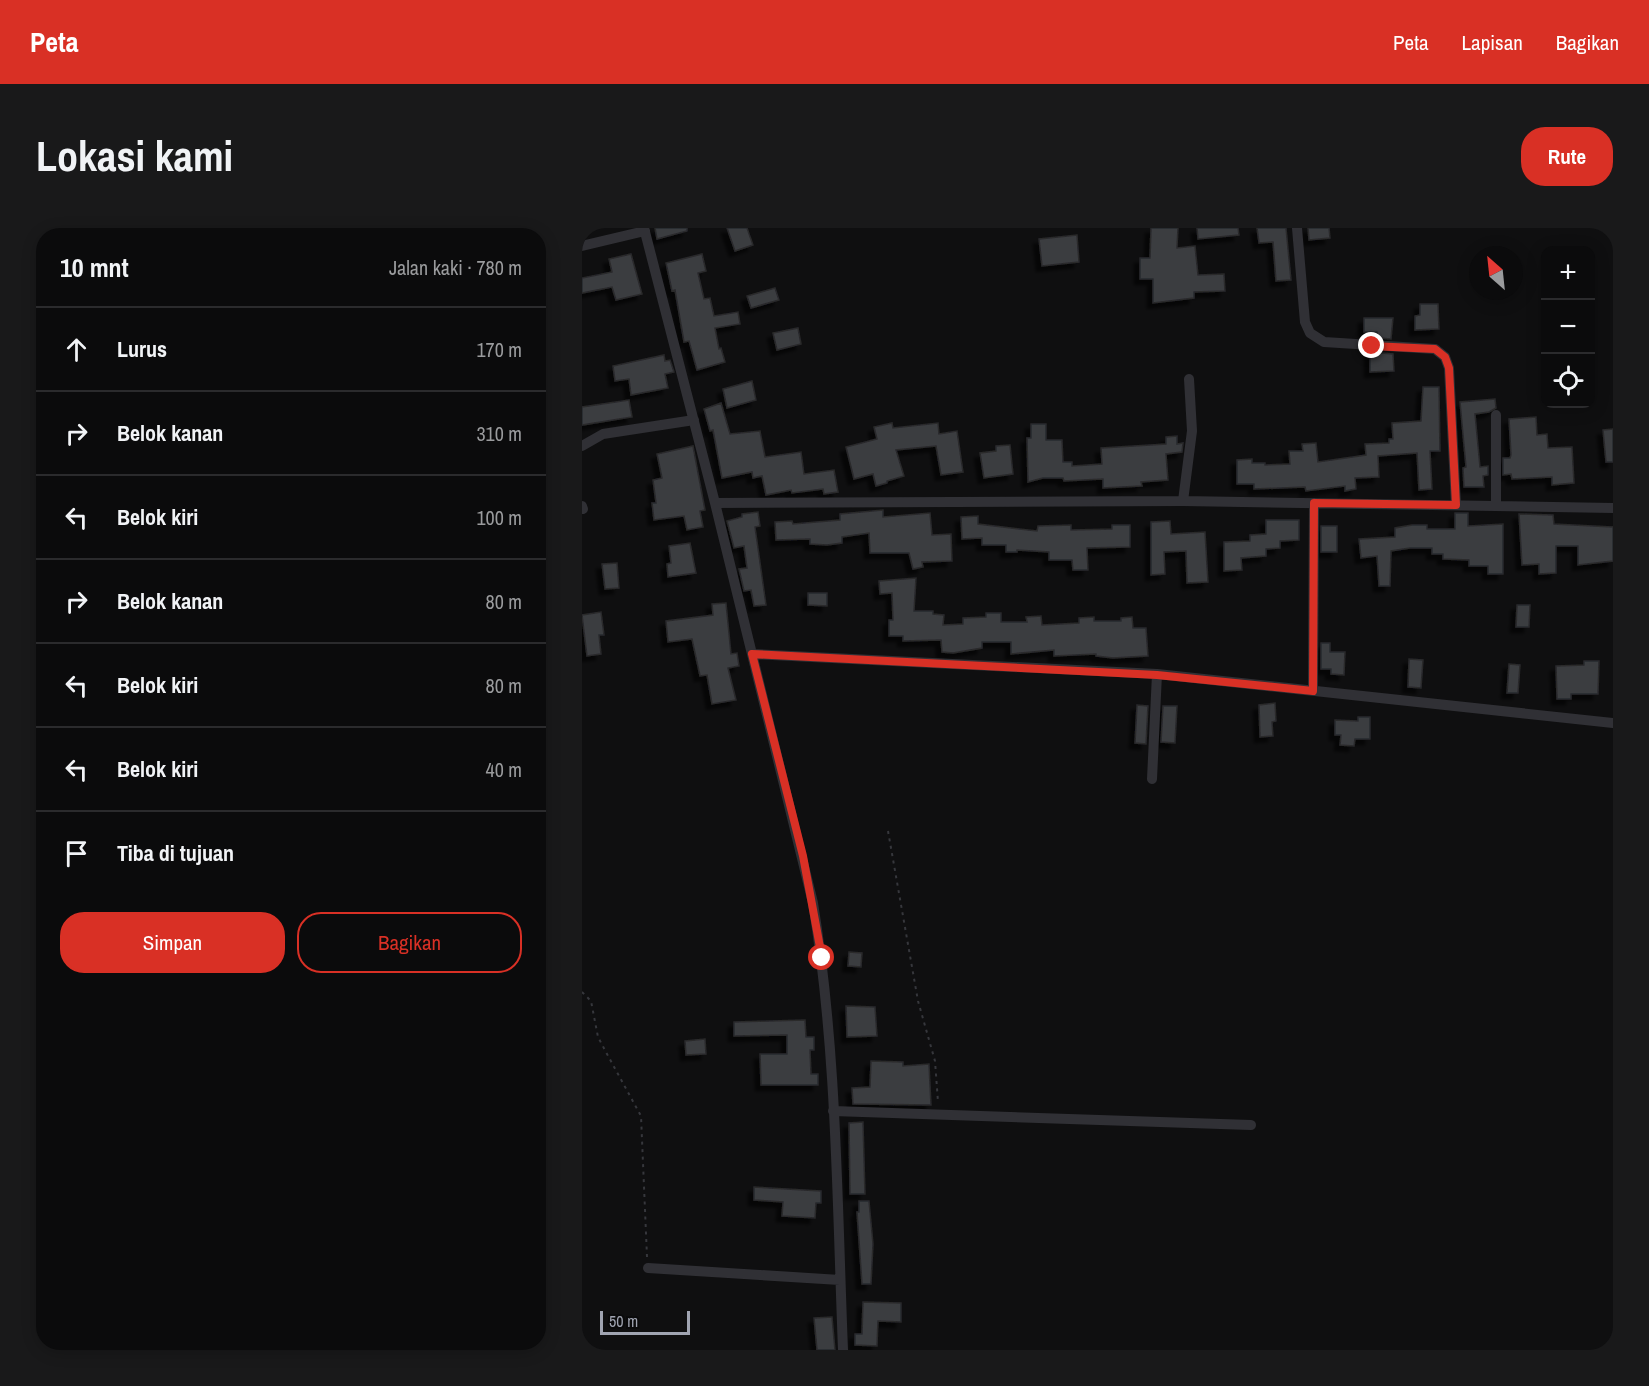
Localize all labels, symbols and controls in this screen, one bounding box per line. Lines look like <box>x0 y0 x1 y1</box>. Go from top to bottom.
text: Peta <box>30 23 79 61</box>
text: Peta <box>1393 28 1429 57</box>
text: Lapisan <box>1462 28 1523 57</box>
text: Bagikan <box>1556 28 1619 57</box>
button: Rute <box>1521 127 1613 186</box>
text: Lokasi kami <box>36 128 233 184</box>
north arrow <box>1469 246 1523 300</box>
map controls <box>1541 246 1595 408</box>
button: + <box>1541 246 1595 300</box>
text: 10 mnt <box>60 250 129 285</box>
text: Jalan kaki · 780 m <box>389 254 522 281</box>
button: − <box>1541 300 1595 354</box>
route end <box>1358 332 1384 358</box>
icon: ahead <box>60 333 93 366</box>
text: Lurus <box>117 334 167 364</box>
text: 170 m <box>476 336 522 363</box>
button: locate <box>1541 354 1595 408</box>
icon: right <box>60 417 93 450</box>
text: Belok kanan <box>117 418 223 448</box>
text: 310 m <box>476 420 522 447</box>
icon: left <box>60 501 93 534</box>
text: Belok kiri <box>117 502 198 532</box>
text: 100 m <box>476 504 522 531</box>
icon: right <box>60 585 93 618</box>
text: Belok kanan <box>117 586 223 616</box>
text: 80 m <box>486 588 522 615</box>
icon: left <box>60 669 93 702</box>
text: Belok kiri <box>117 670 198 700</box>
text: 80 m <box>486 672 522 699</box>
icon: left <box>60 753 93 786</box>
text: Belok kiri <box>117 754 198 784</box>
text: 40 m <box>486 756 522 783</box>
icon: arrive <box>60 837 93 870</box>
text: Tiba di tujuan <box>117 838 234 868</box>
button: Simpan <box>60 912 285 973</box>
button: Bagikan <box>297 912 522 973</box>
route start <box>808 944 834 970</box>
scale bar <box>600 1308 690 1336</box>
text: 50 m <box>609 1310 638 1332</box>

